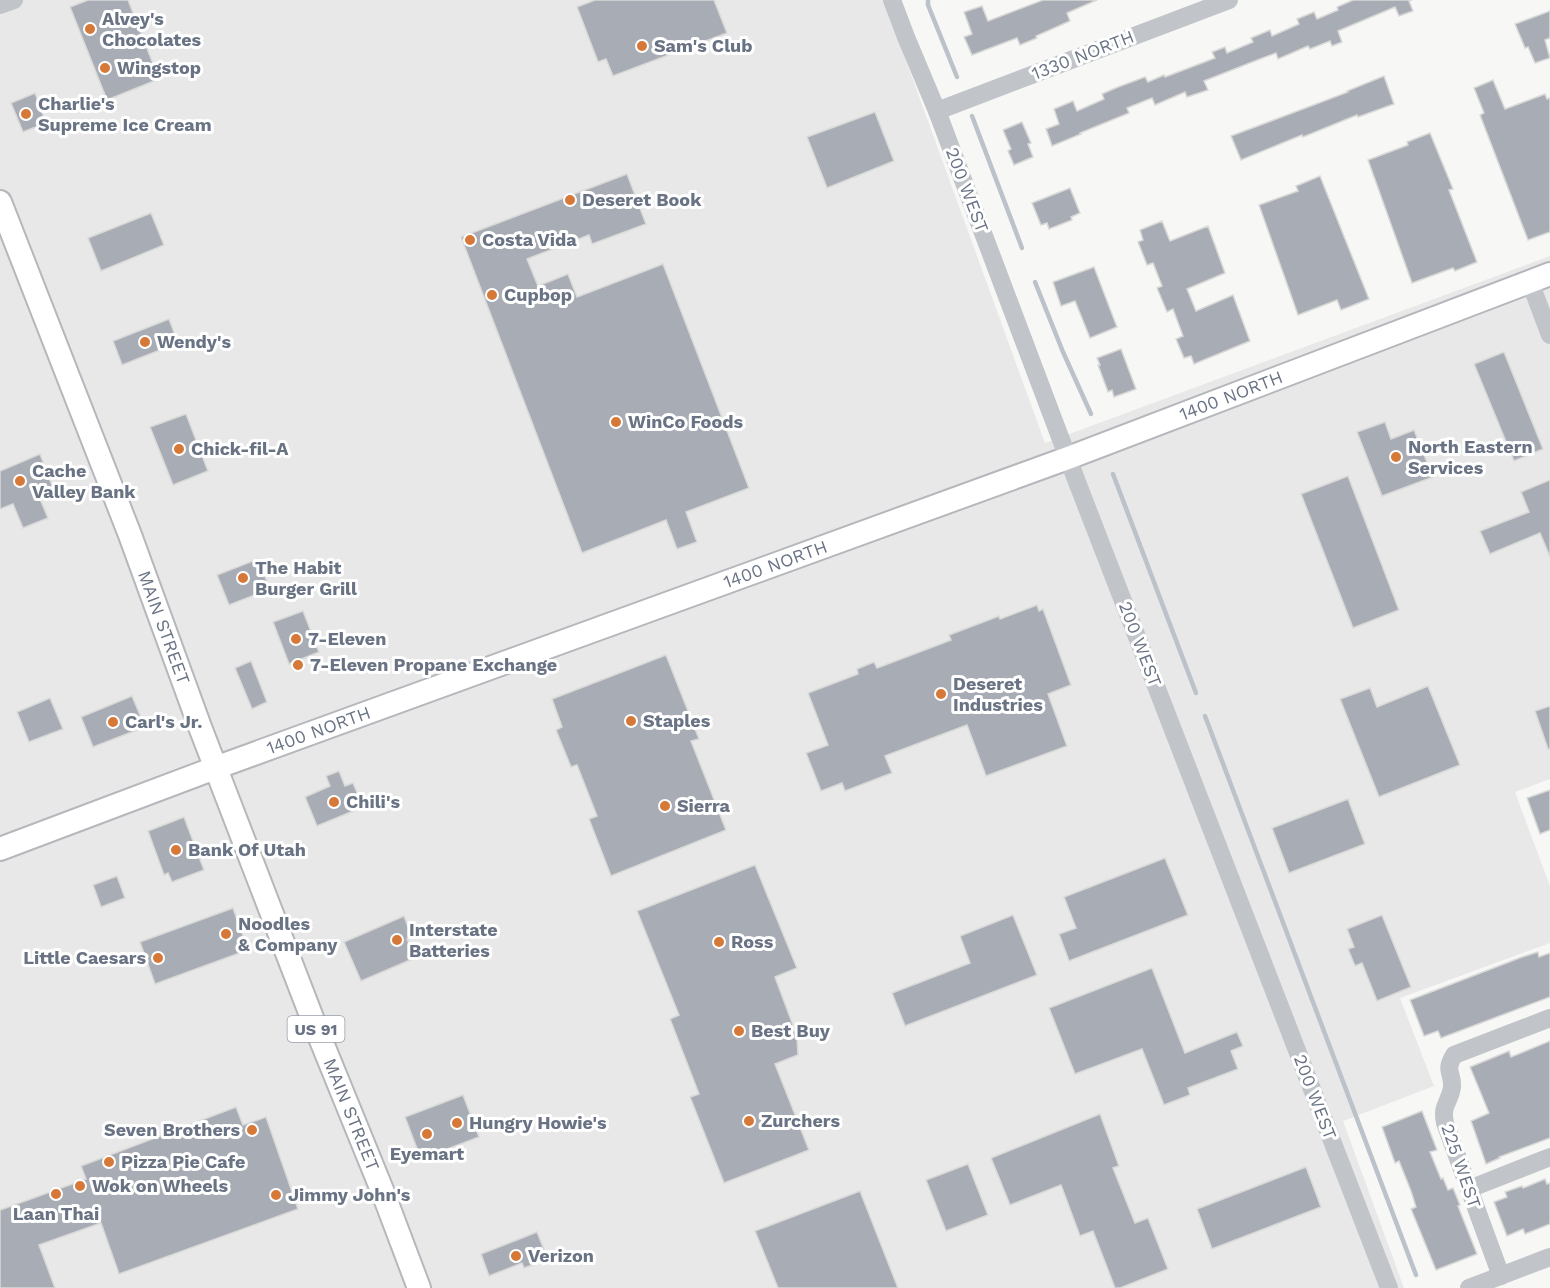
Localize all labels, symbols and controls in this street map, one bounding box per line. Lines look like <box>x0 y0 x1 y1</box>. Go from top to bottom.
place label: Alvey's Chocolates <box>102 8 202 50</box>
marker: Alvey's Chocolates <box>83 22 97 36</box>
street label: 1330 NORTH <box>1029 25 1137 84</box>
place label: Sam's Club <box>654 35 752 56</box>
marker: Sam's Club <box>635 39 649 53</box>
place label: Wingstop <box>117 57 201 78</box>
marker: Wingstop <box>98 61 112 75</box>
place label: Charlie's Supreme Ice Cream <box>38 93 212 135</box>
marker: Charlie's Supreme Ice Cream <box>19 107 33 121</box>
street label: 200 WEST <box>942 144 993 235</box>
place label: Deseret Book <box>582 189 702 210</box>
marker: Deseret Book <box>563 193 577 207</box>
place label: Costa Vida <box>482 229 577 250</box>
marker: Costa Vida <box>463 233 477 247</box>
place label: Cupbop <box>504 284 572 305</box>
marker: Cupbop <box>485 288 499 302</box>
place label: Wendy's <box>157 331 231 352</box>
marker: Wendy's <box>138 335 152 349</box>
street label: 1400 NORTH <box>1176 366 1286 424</box>
place label: WinCo Foods <box>628 411 743 432</box>
marker: WinCo Foods <box>609 415 623 429</box>
place label: North Eastern Services <box>1408 436 1533 478</box>
place label: Chick-fil-A <box>191 438 289 459</box>
marker: Chick-fil-A <box>172 442 186 456</box>
marker: North Eastern Services <box>1389 450 1403 464</box>
place label: Cache Valley Bank <box>32 460 136 502</box>
marker: Cache Valley Bank <box>13 474 27 488</box>
street label: 1400 NORTH <box>720 535 830 592</box>
place label: The Habit Burger Grill <box>255 557 357 599</box>
street label: MAIN STREET <box>134 568 195 687</box>
marker: The Habit Burger Grill <box>236 571 250 585</box>
street label: 200 WEST <box>1115 598 1166 689</box>
place label: 7-Eleven <box>308 628 386 649</box>
marker: 7-Eleven <box>289 632 303 646</box>
place label: 7-Eleven Propane Exchange <box>310 654 557 675</box>
marker: 7-Eleven Propane Exchange <box>291 658 305 672</box>
place label: Deseret Industries <box>953 673 1043 715</box>
marker: Deseret Industries <box>934 687 948 701</box>
street label: 1400 NORTH <box>264 701 373 758</box>
place label: Staples <box>643 710 711 731</box>
place label: Carl's Jr. <box>125 711 202 732</box>
marker: Staples <box>624 714 638 728</box>
marker: Carl's Jr. <box>106 715 120 729</box>
place label: Chili's <box>346 791 400 812</box>
marker: Chili's <box>327 795 341 809</box>
place label: Sierra <box>677 795 731 816</box>
marker: Sierra <box>658 799 672 813</box>
place label: Bank Of Utah <box>188 839 306 860</box>
marker: Bank Of Utah <box>169 843 183 857</box>
place label: Noodles & Company <box>238 913 338 955</box>
place label: Interstate Batteries <box>409 919 498 961</box>
marker: Noodles & Company <box>219 927 233 941</box>
place label: Ross <box>731 931 774 952</box>
marker: Interstate Batteries <box>390 933 404 947</box>
marker: Ross <box>712 935 726 949</box>
place label: Little Caesars <box>23 947 146 968</box>
marker: Little Caesars <box>151 951 165 965</box>
road number: US 91 <box>288 1016 344 1042</box>
place label: Best Buy <box>751 1020 831 1041</box>
marker: Best Buy <box>732 1024 746 1038</box>
street label: 200 WEST <box>1290 1051 1341 1142</box>
street label: MAIN STREET <box>319 1055 384 1174</box>
place label: Zurchers <box>761 1110 840 1131</box>
place label: Hungry Howie's <box>469 1112 607 1133</box>
marker: Zurchers <box>742 1114 756 1128</box>
marker: Hungry Howie's <box>450 1116 464 1130</box>
place label: Seven Brothers <box>104 1119 240 1140</box>
street label: 225 WEST <box>1437 1121 1486 1211</box>
marker: Seven Brothers <box>245 1123 259 1137</box>
marker: Eyemart <box>420 1127 434 1141</box>
place label: Eyemart <box>390 1143 464 1164</box>
place label: Pizza Pie Cafe <box>121 1151 246 1172</box>
marker: Pizza Pie Cafe <box>102 1155 116 1169</box>
place label: Wok on Wheels <box>92 1175 228 1196</box>
marker: Wok on Wheels <box>73 1179 87 1193</box>
place label: Jimmy John's <box>288 1184 411 1205</box>
marker: Laan Thai <box>49 1187 63 1201</box>
marker: Jimmy John's <box>269 1188 283 1202</box>
place label: Laan Thai <box>13 1203 99 1224</box>
place label: Verizon <box>528 1245 594 1266</box>
marker: Verizon <box>509 1249 523 1263</box>

